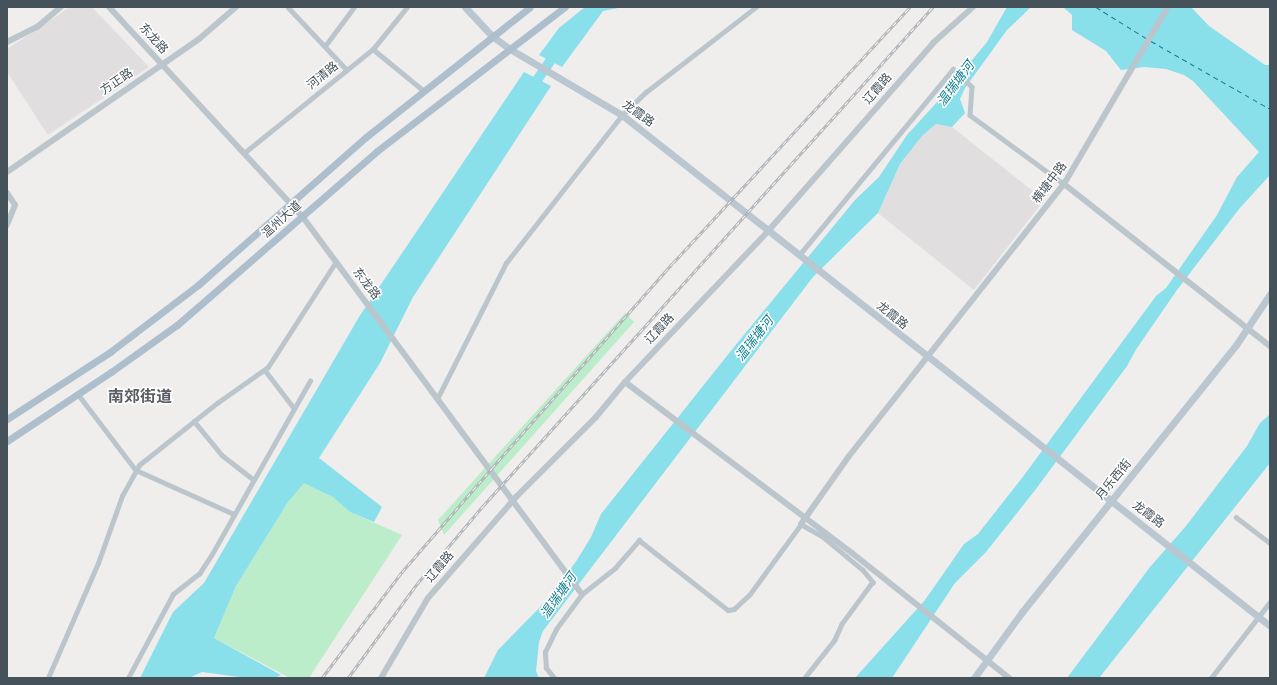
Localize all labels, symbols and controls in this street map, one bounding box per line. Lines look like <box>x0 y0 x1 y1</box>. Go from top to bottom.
street label: 东龙路 <box>136 21 170 57</box>
street label: 河清路 <box>304 59 342 93</box>
water label: 温瑞塘河 <box>934 59 978 109</box>
street label: 方正路 <box>98 66 136 98</box>
street label: 辽霞路 <box>861 71 895 107</box>
street label: 龙霞路 <box>619 98 657 130</box>
street label: 横塘中路 <box>1030 159 1070 207</box>
street label: 温州大道 <box>259 199 305 241</box>
street label: 东龙路 <box>349 265 383 303</box>
street label: 龙霞路 <box>873 299 911 333</box>
street label: 辽霞路 <box>642 311 678 347</box>
water label: 温瑞塘河 <box>733 314 777 364</box>
district label: 南郊街道 <box>108 387 172 407</box>
street label: 月乐西街 <box>1093 457 1135 503</box>
street label: 龙霞路 <box>1129 498 1167 532</box>
street label: 辽霞路 <box>423 549 457 585</box>
water label: 温瑞塘河 <box>538 570 580 622</box>

